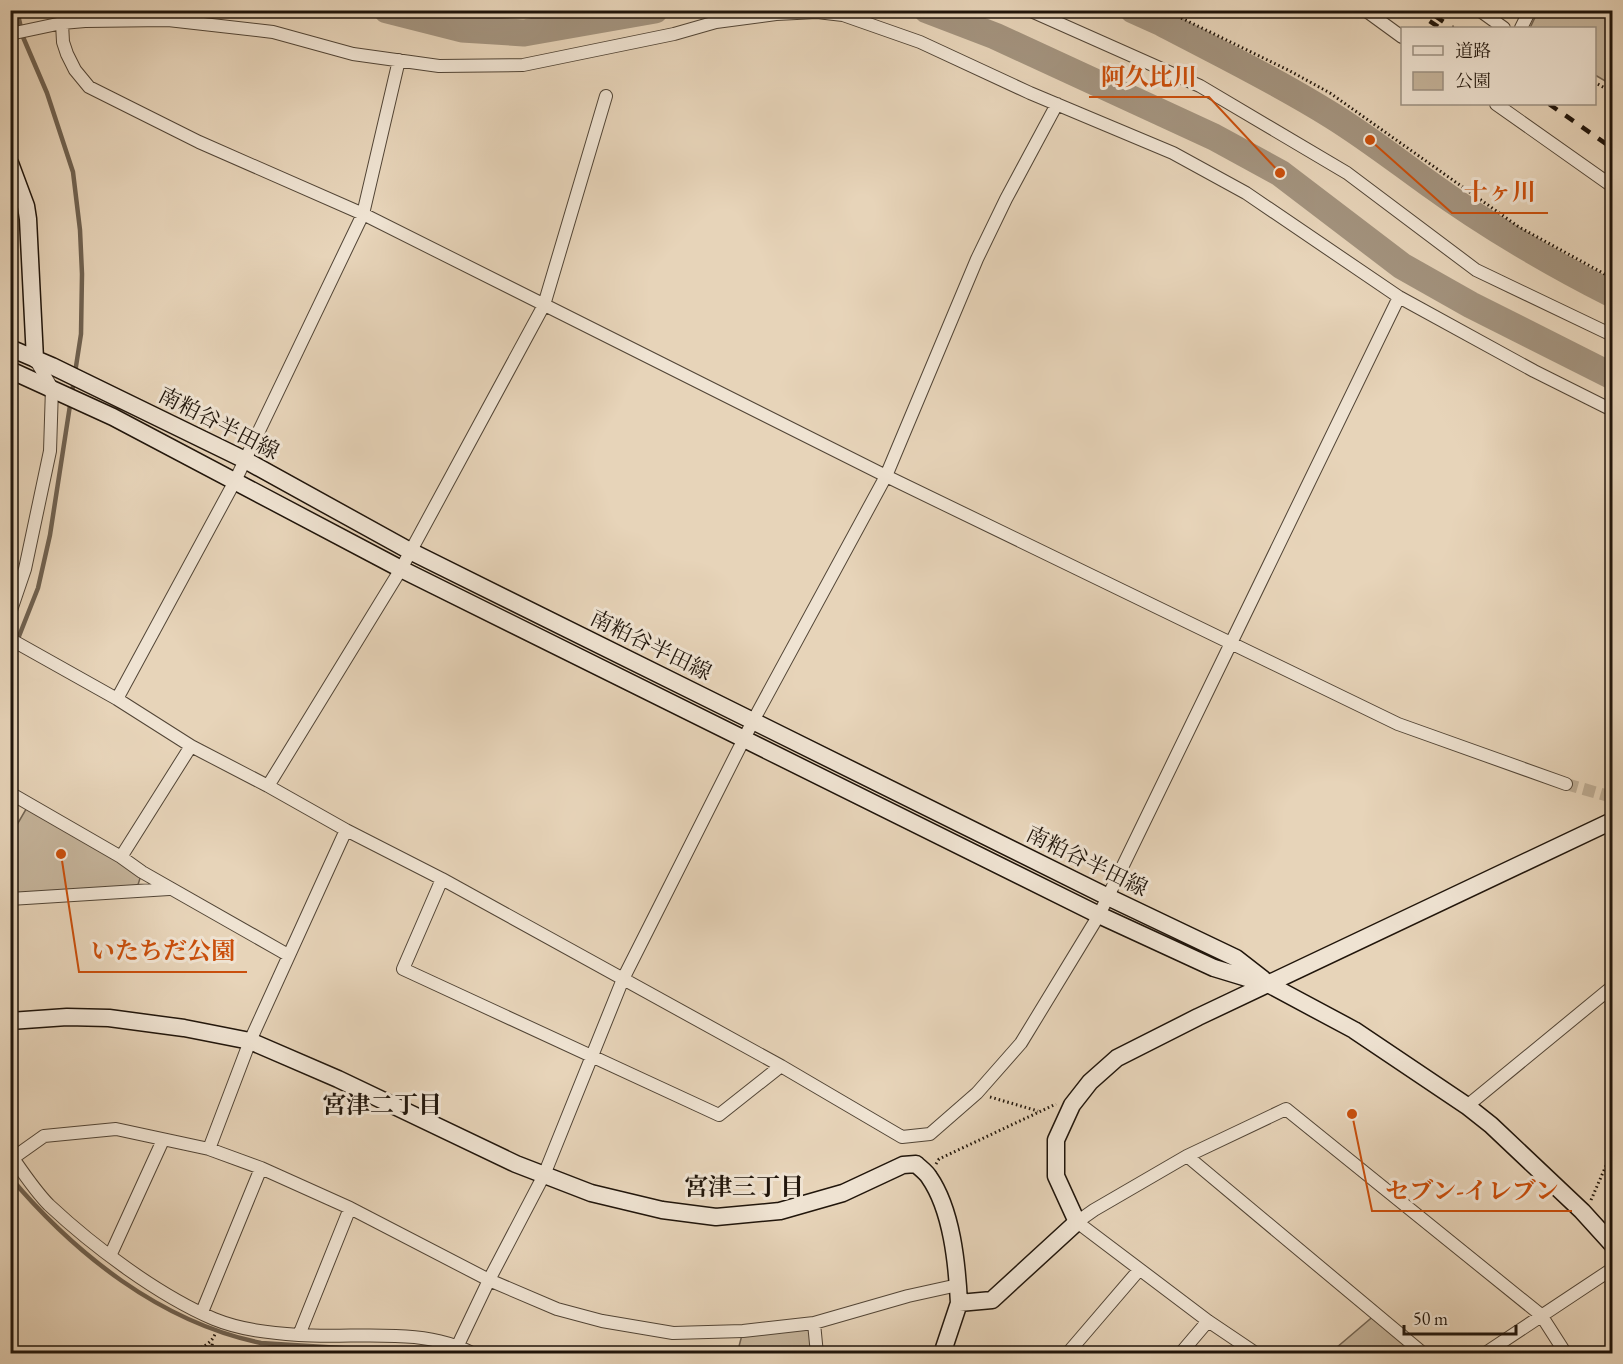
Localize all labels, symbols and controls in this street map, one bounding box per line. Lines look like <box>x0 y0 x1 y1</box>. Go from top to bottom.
legend <box>1401 27 1596 105</box>
text: 道路 <box>1455 39 1491 62</box>
callout: 阿久比川 <box>1089 55 1209 97</box>
text: 阿久比川 <box>1101 61 1197 92</box>
text: 公園 <box>1455 69 1491 92</box>
callout: 十ヶ川 <box>1452 171 1548 213</box>
text: 十ヶ川 <box>1464 176 1536 207</box>
street label: 南粕谷半田線 <box>154 380 284 466</box>
street label: 南粕谷半田線 <box>585 603 717 687</box>
street label: 南粕谷半田線 <box>1021 819 1153 903</box>
callout: いたちだ公園 <box>79 930 247 972</box>
text: いたちだ公園 <box>91 935 235 966</box>
district label: 宮津二丁目 <box>322 1089 442 1120</box>
callout: セブン-イレブン <box>1372 1169 1572 1211</box>
district label: 宮津三丁目 <box>684 1171 804 1202</box>
text: セブン-イレブン <box>1385 1175 1559 1206</box>
scale bar <box>1404 1298 1516 1336</box>
text: 50 m <box>1413 1307 1448 1330</box>

